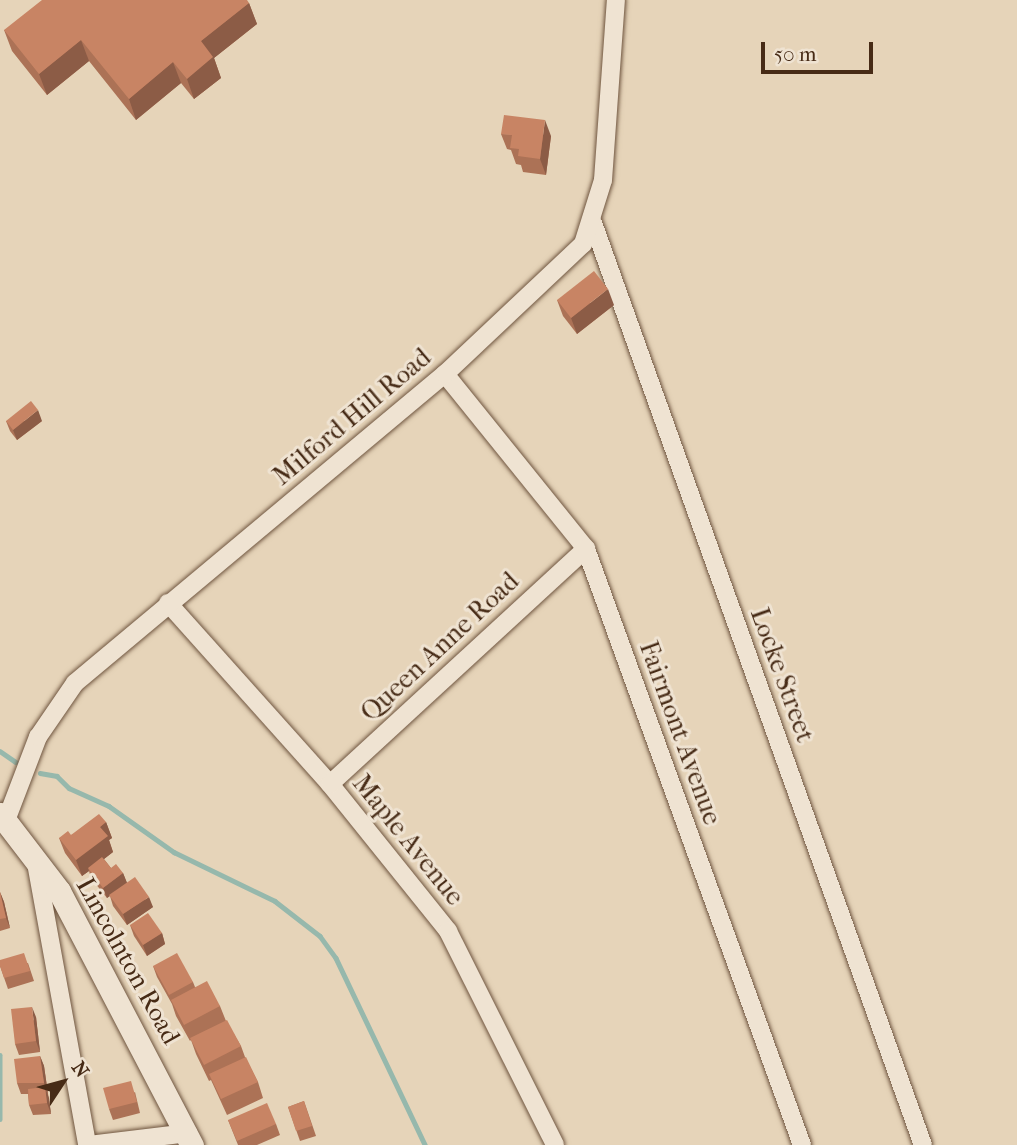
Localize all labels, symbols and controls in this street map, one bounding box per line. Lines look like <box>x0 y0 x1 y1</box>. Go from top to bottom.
scale bar <box>765 28 877 72</box>
text: 50 m <box>774 42 817 66</box>
street label: Milford Hill Road <box>267 342 437 492</box>
street label: Queen Anne Road <box>355 566 525 728</box>
street label: Locke Street <box>743 604 821 746</box>
street label: Fairmont Avenue <box>632 637 728 829</box>
street label: Maple Avenue <box>346 768 470 912</box>
street label: Lincolnton Road <box>69 872 187 1050</box>
north arrow <box>28 1047 98 1117</box>
text: N <box>67 1057 93 1082</box>

